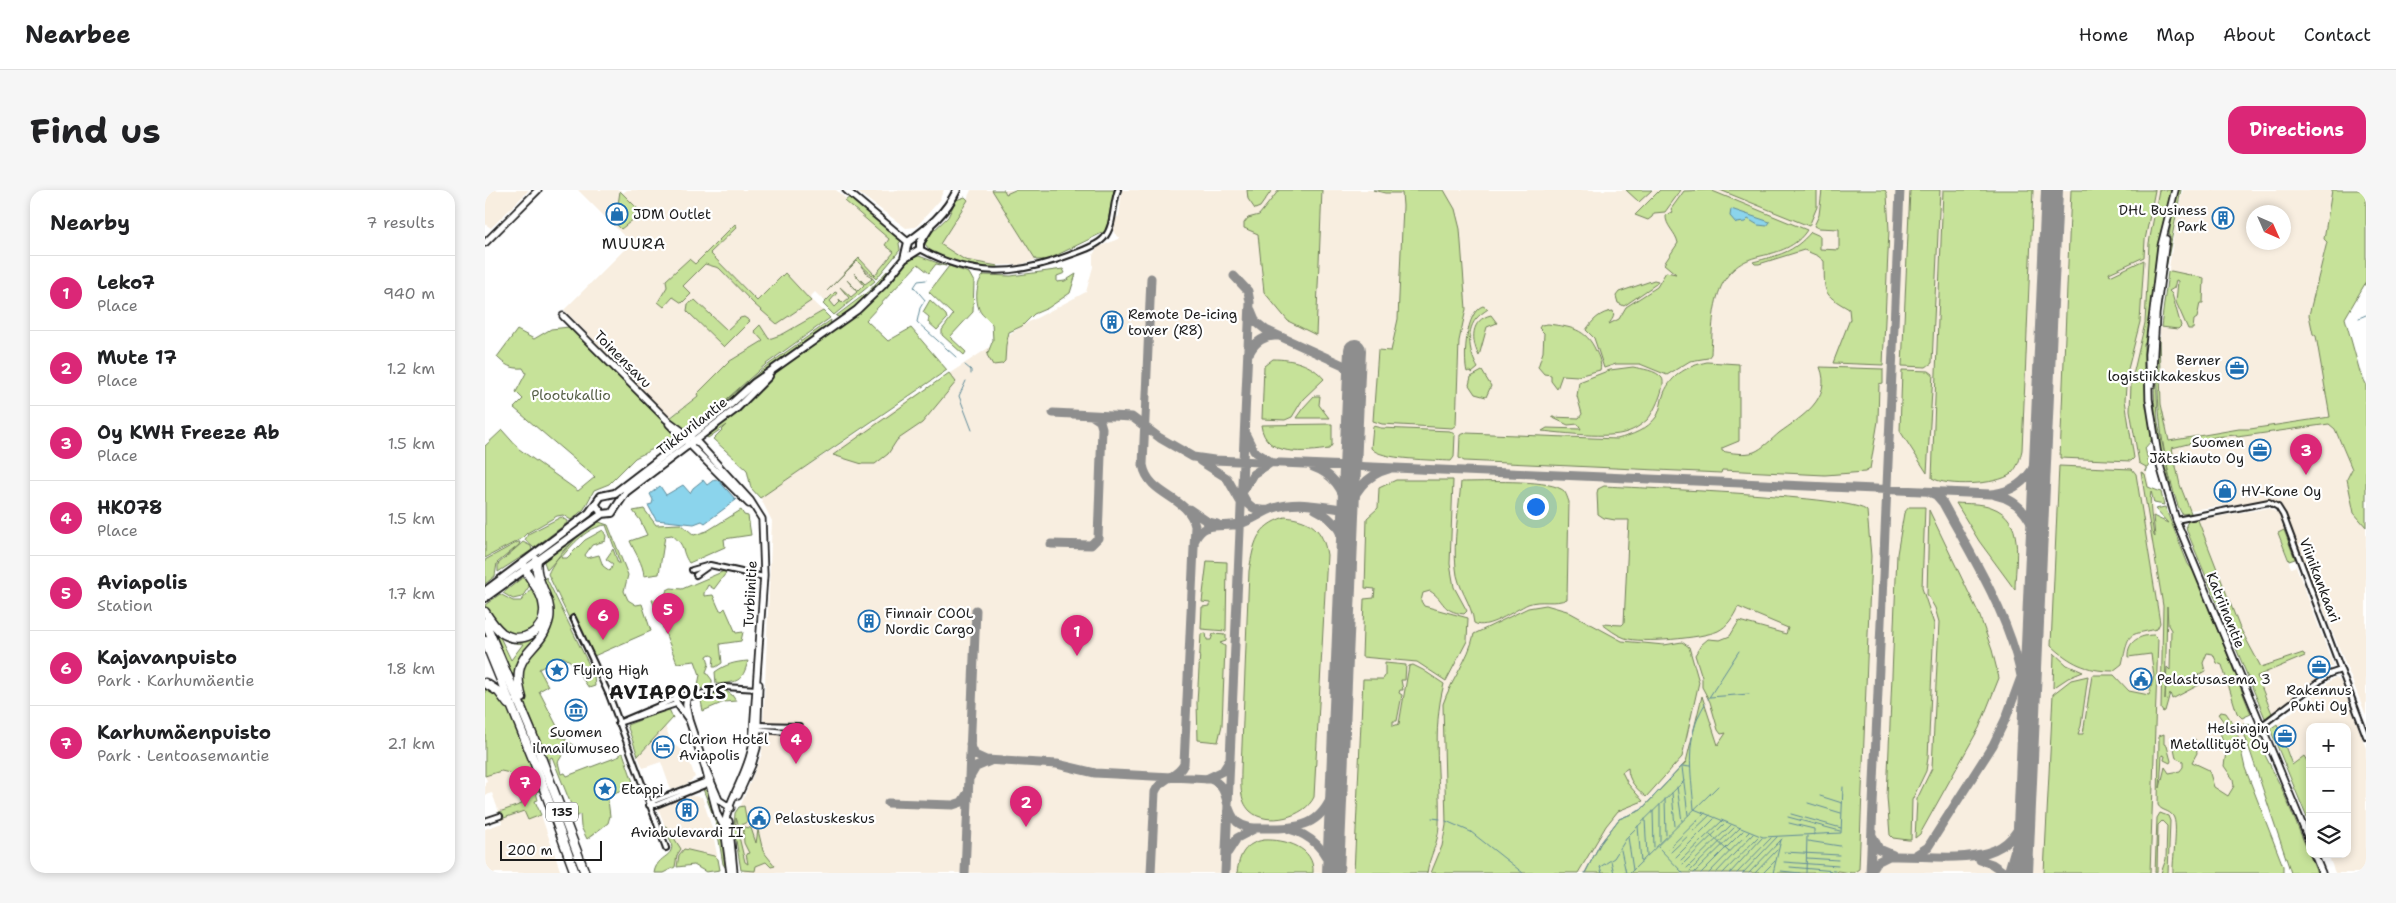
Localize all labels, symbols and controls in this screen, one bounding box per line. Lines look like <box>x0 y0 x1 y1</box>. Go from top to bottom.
text: Nearbee <box>25 19 131 51</box>
text: Home <box>2079 23 2128 47</box>
text: Map <box>2156 23 2195 47</box>
text: About <box>2223 23 2276 47</box>
text: Contact <box>2304 23 2371 47</box>
button: Directions <box>2228 106 2366 154</box>
text: Find us <box>30 107 161 154</box>
place label: DHL Business Park <box>2119 201 2207 235</box>
shop icon: JDM Outlet <box>605 202 629 226</box>
place label: JDM Outlet <box>633 205 711 223</box>
north arrow <box>2246 205 2291 250</box>
building icon: DHL Business Park <box>2211 206 2235 230</box>
text: Nearby <box>50 209 130 237</box>
text: 7 results <box>366 212 435 233</box>
district label: MUURA <box>602 233 666 254</box>
text: Leko7 <box>97 270 155 295</box>
text: 1 <box>62 283 70 304</box>
text: 940 m <box>383 283 435 304</box>
text: Place <box>97 295 138 316</box>
place label: Remote De-icing tower (R8) <box>1128 305 1237 339</box>
building icon: Remote De-icing tower (R8) <box>1100 310 1124 334</box>
street label: Toinensavu <box>590 326 656 392</box>
text: Mute 17 <box>97 345 177 370</box>
place label: Berner logistiikkakeskus <box>2108 351 2221 385</box>
office icon: Berner logistiikkakeskus <box>2225 356 2249 380</box>
text: 2 <box>60 358 72 379</box>
text: 1.2 km <box>387 358 435 379</box>
text: Place <box>97 370 138 391</box>
park label: Plootukallio <box>531 386 611 404</box>
street label: Tikkurilantie <box>653 393 731 459</box>
text: Oy KWH Freeze Ab <box>97 420 280 445</box>
text: 3 <box>60 433 72 454</box>
text: 1.5 km <box>388 433 435 454</box>
place label: Suomen Jätskiauto Oy <box>2149 433 2244 467</box>
pin: 3 <box>2290 434 2322 475</box>
office icon: Suomen Jätskiauto Oy <box>2248 438 2272 462</box>
text: Place <box>97 445 138 466</box>
shop icon: HV-Kone Oy <box>2213 479 2237 503</box>
place label: HV-Kone Oy <box>2241 482 2321 500</box>
your location <box>1523 494 1549 520</box>
text: HK078 <box>97 495 162 520</box>
text: 4 <box>60 508 72 529</box>
text: 1.5 km <box>388 508 435 529</box>
text: Place <box>97 520 138 541</box>
street label: Viinikankaari <box>2296 535 2344 625</box>
street label: Turbiinitie <box>739 560 761 628</box>
street label: Katriinantie <box>2203 569 2249 651</box>
text: Aviapolis <box>97 570 188 595</box>
text: 5 <box>61 583 71 604</box>
text: 1.7 km <box>388 583 435 604</box>
pin: 5 <box>652 593 684 634</box>
text: Station <box>97 595 153 616</box>
pin: 6 <box>587 599 619 640</box>
place label: Finnair COOL Nordic Cargo <box>885 604 974 638</box>
building icon: Finnair COOL Nordic Cargo <box>857 609 881 633</box>
pin: 1 <box>1061 615 1093 656</box>
text: Kajavanpuisto <box>97 645 237 670</box>
office icon: Rakennus Puhti Oy <box>2307 655 2331 679</box>
text: 6 <box>60 658 72 679</box>
text: 1.8 km <box>387 658 435 679</box>
place icon: Flying High <box>545 658 569 682</box>
place label: Flying High <box>573 661 649 679</box>
public building icon: Pelastusasema 3 <box>2129 667 2153 691</box>
text: Park · Karhumäentie <box>97 670 254 691</box>
place label: Pelastusasema 3 <box>2157 670 2271 688</box>
district label: AVIAPOLIS <box>609 680 727 705</box>
place label: Rakennus Puhti Oy <box>2286 681 2352 715</box>
museum icon: Suomen ilmailumuseo <box>564 698 588 722</box>
place label: Helsingin Metallityöt Oy <box>2170 719 2269 753</box>
text: Karhumäenpuisto <box>97 720 271 745</box>
place label: Suomen ilmailumuseo <box>532 723 620 757</box>
pin: 4 <box>780 723 812 764</box>
map controls <box>2306 723 2351 858</box>
button: + <box>2306 723 2351 768</box>
office icon: Helsingin Metallityöt Oy <box>2273 724 2297 748</box>
place label: Clarion Hotel Aviapolis <box>679 730 769 764</box>
text: 7 <box>60 733 72 754</box>
text: 2.1 km <box>387 733 435 754</box>
hotel icon: Clarion Hotel Aviapolis <box>651 735 675 759</box>
text: Park · Lentoasemantie <box>97 745 270 766</box>
pin: 7 <box>509 766 541 807</box>
button: − <box>2306 768 2351 813</box>
place icon: Etappi <box>593 777 617 801</box>
place label: Etappi <box>621 780 664 798</box>
pin: 2 <box>1010 786 1042 827</box>
building icon: Aviabulevardi II <box>675 798 699 822</box>
road number: 135 <box>546 802 578 822</box>
public building icon: Pelastuskeskus <box>747 806 771 830</box>
place label: Pelastuskeskus <box>775 809 875 827</box>
button: layers <box>2306 813 2351 858</box>
place label: Aviabulevardi II <box>630 823 744 841</box>
scale bar <box>500 838 603 861</box>
text: 200 m <box>507 841 553 859</box>

